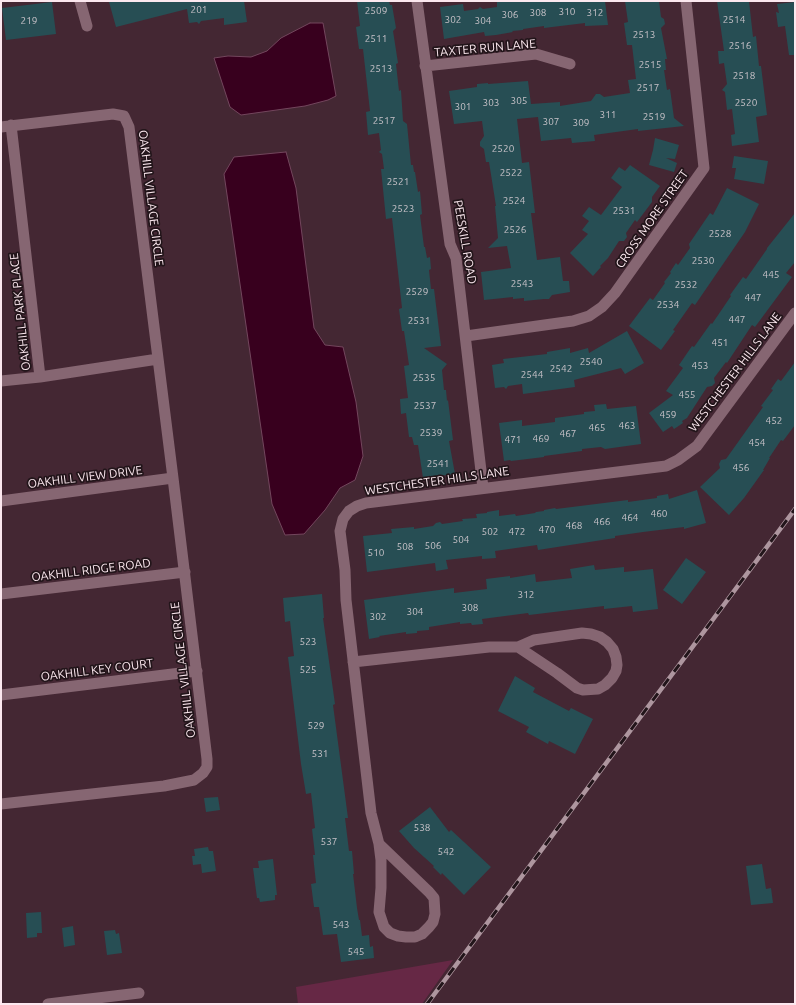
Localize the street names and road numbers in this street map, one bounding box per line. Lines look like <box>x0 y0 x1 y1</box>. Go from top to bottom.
street label: TAXTER RUN LANE <box>434 36 536 60</box>
street label: OAKHILL VILLAGE CIRCLE <box>136 129 166 267</box>
street label: CROSS MORE STREET <box>613 167 691 271</box>
street label: PEESKILL ROAD <box>451 199 479 285</box>
street label: OAKHILL PARK PLACE <box>7 253 33 371</box>
street label: WESTCHESTER HILLS LANE <box>686 310 784 434</box>
street label: OAKHILL VIEW DRIVE <box>27 463 143 491</box>
street label: WESTCHESTER HILLS LANE <box>364 464 510 498</box>
street label: OAKHILL RIDGE ROAD <box>31 556 151 584</box>
street label: OAKHILL VILLAGE CIRCLE <box>168 601 198 739</box>
street label: OAKHILL KEY COURT <box>40 656 154 684</box>

